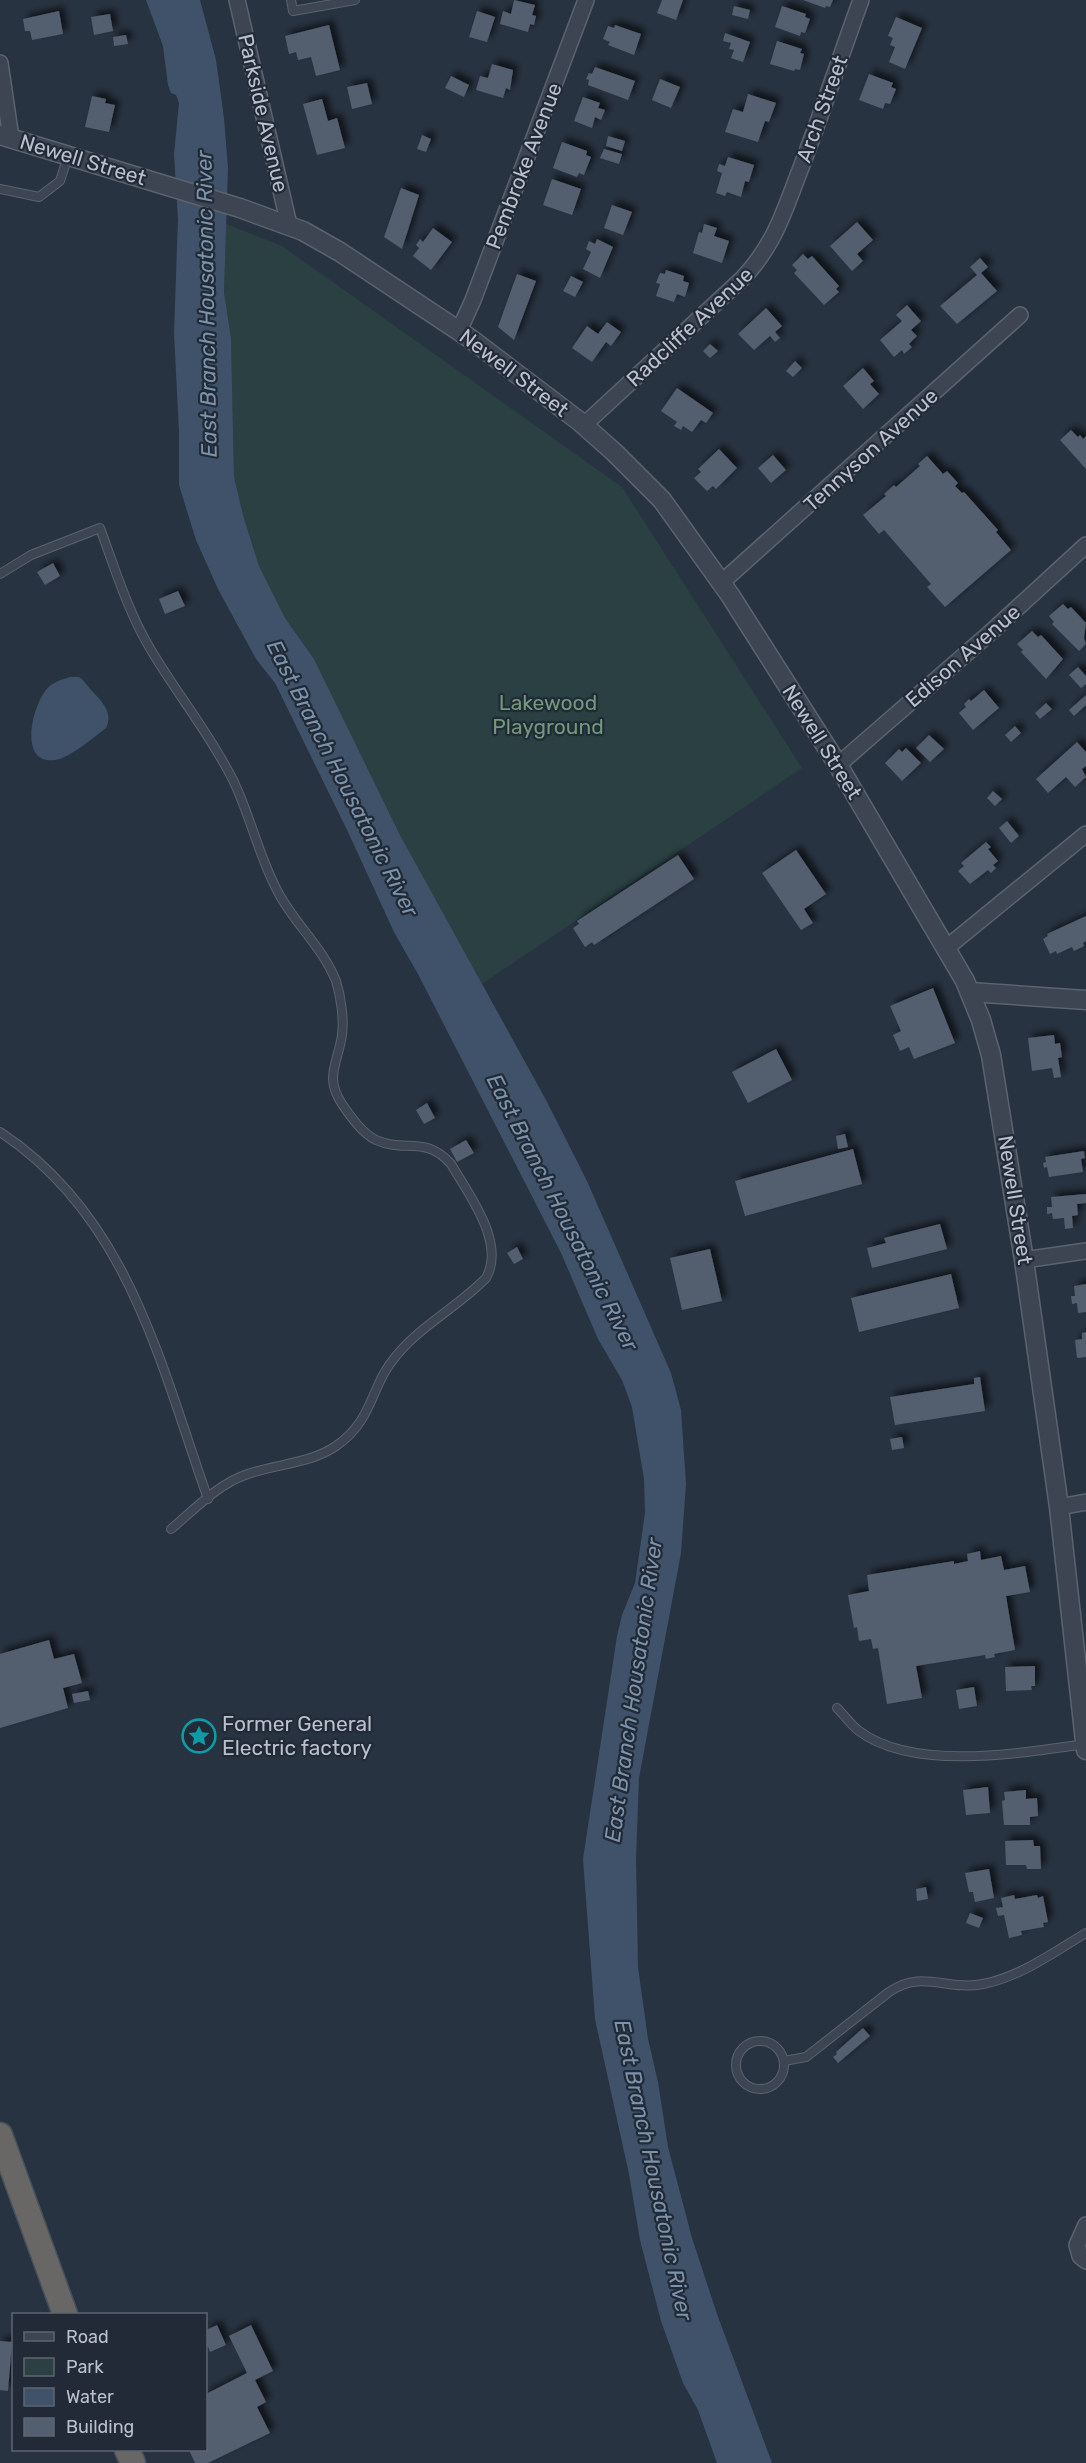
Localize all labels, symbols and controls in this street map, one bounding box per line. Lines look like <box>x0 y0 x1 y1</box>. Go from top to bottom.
street label: Parkside Avenue <box>233 31 294 194</box>
street label: Arch Street <box>791 52 852 166</box>
street label: Pembroke Avenue <box>480 79 567 253</box>
street label: Newell Street <box>17 128 149 191</box>
water label: East Branch Housatonic River <box>190 149 223 458</box>
street label: Radcliffe Avenue <box>621 262 758 392</box>
street label: Newell Street <box>455 323 574 422</box>
street label: Tennyson Avenue <box>798 383 943 516</box>
street label: Edison Avenue <box>900 599 1025 712</box>
water label: East Branch Housatonic River <box>261 635 425 923</box>
street label: Newell Street <box>777 680 868 804</box>
park label: Lakewood Playground <box>492 690 604 739</box>
water label: East Branch Housatonic River <box>481 1069 645 1357</box>
street label: Newell Street <box>993 1134 1038 1266</box>
water label: East Branch Housatonic River <box>599 1535 668 1844</box>
place label: Former General Electric factory <box>222 1711 372 1760</box>
place icon: Former General Electric factory <box>181 1718 217 1754</box>
water label: East Branch Housatonic River <box>608 2017 699 2325</box>
legend <box>12 2313 207 2451</box>
text: Road <box>66 2326 109 2348</box>
text: Park <box>66 2356 104 2378</box>
text: Water <box>66 2386 114 2408</box>
text: Building <box>66 2416 134 2438</box>

